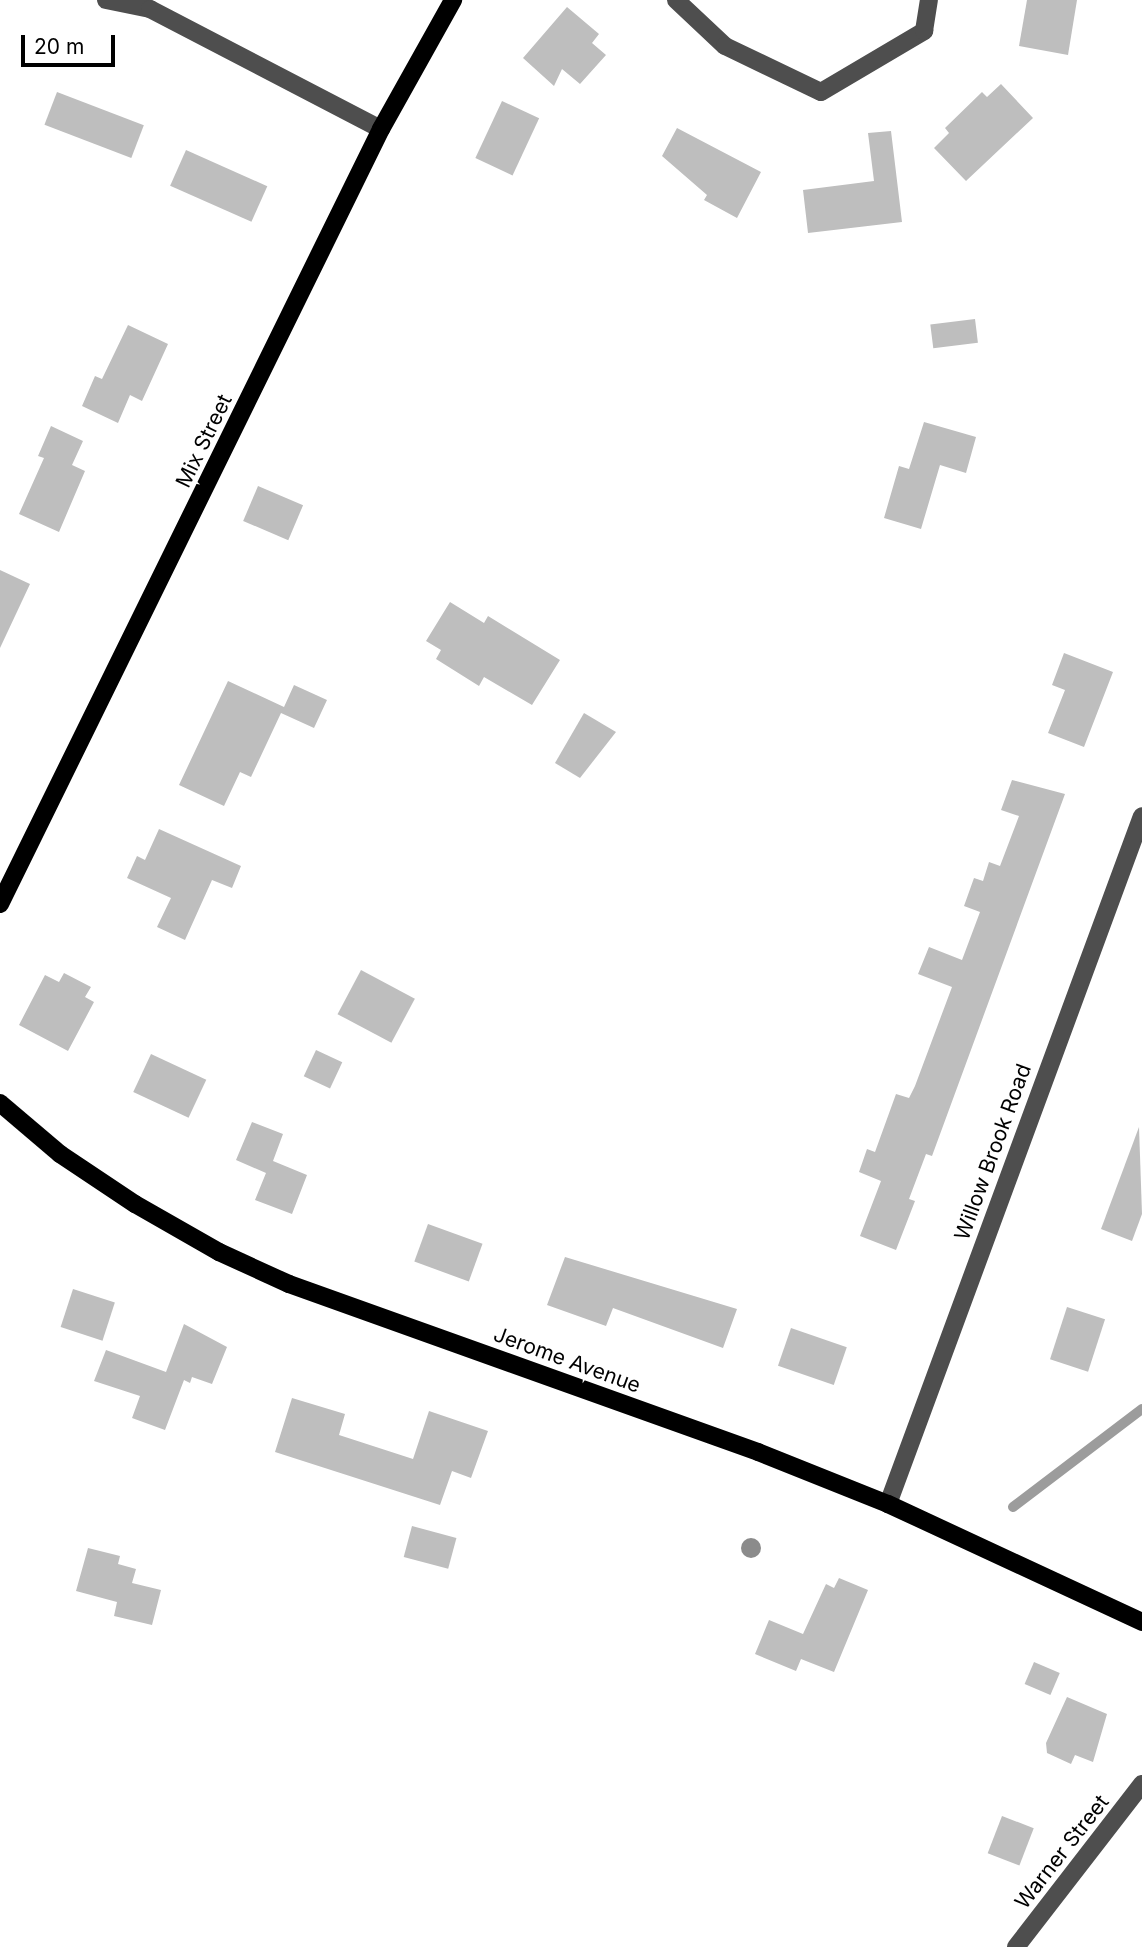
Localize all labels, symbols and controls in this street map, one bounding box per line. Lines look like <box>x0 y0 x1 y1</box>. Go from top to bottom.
scale bar <box>24 21 119 65</box>
text: 20 m <box>34 34 84 59</box>
street label: Mix Street <box>171 390 237 492</box>
street label: Willow Brook Road <box>949 1060 1037 1244</box>
street label: Jerome Avenue <box>490 1322 644 1398</box>
street label: Warner Street <box>1010 1790 1114 1914</box>

